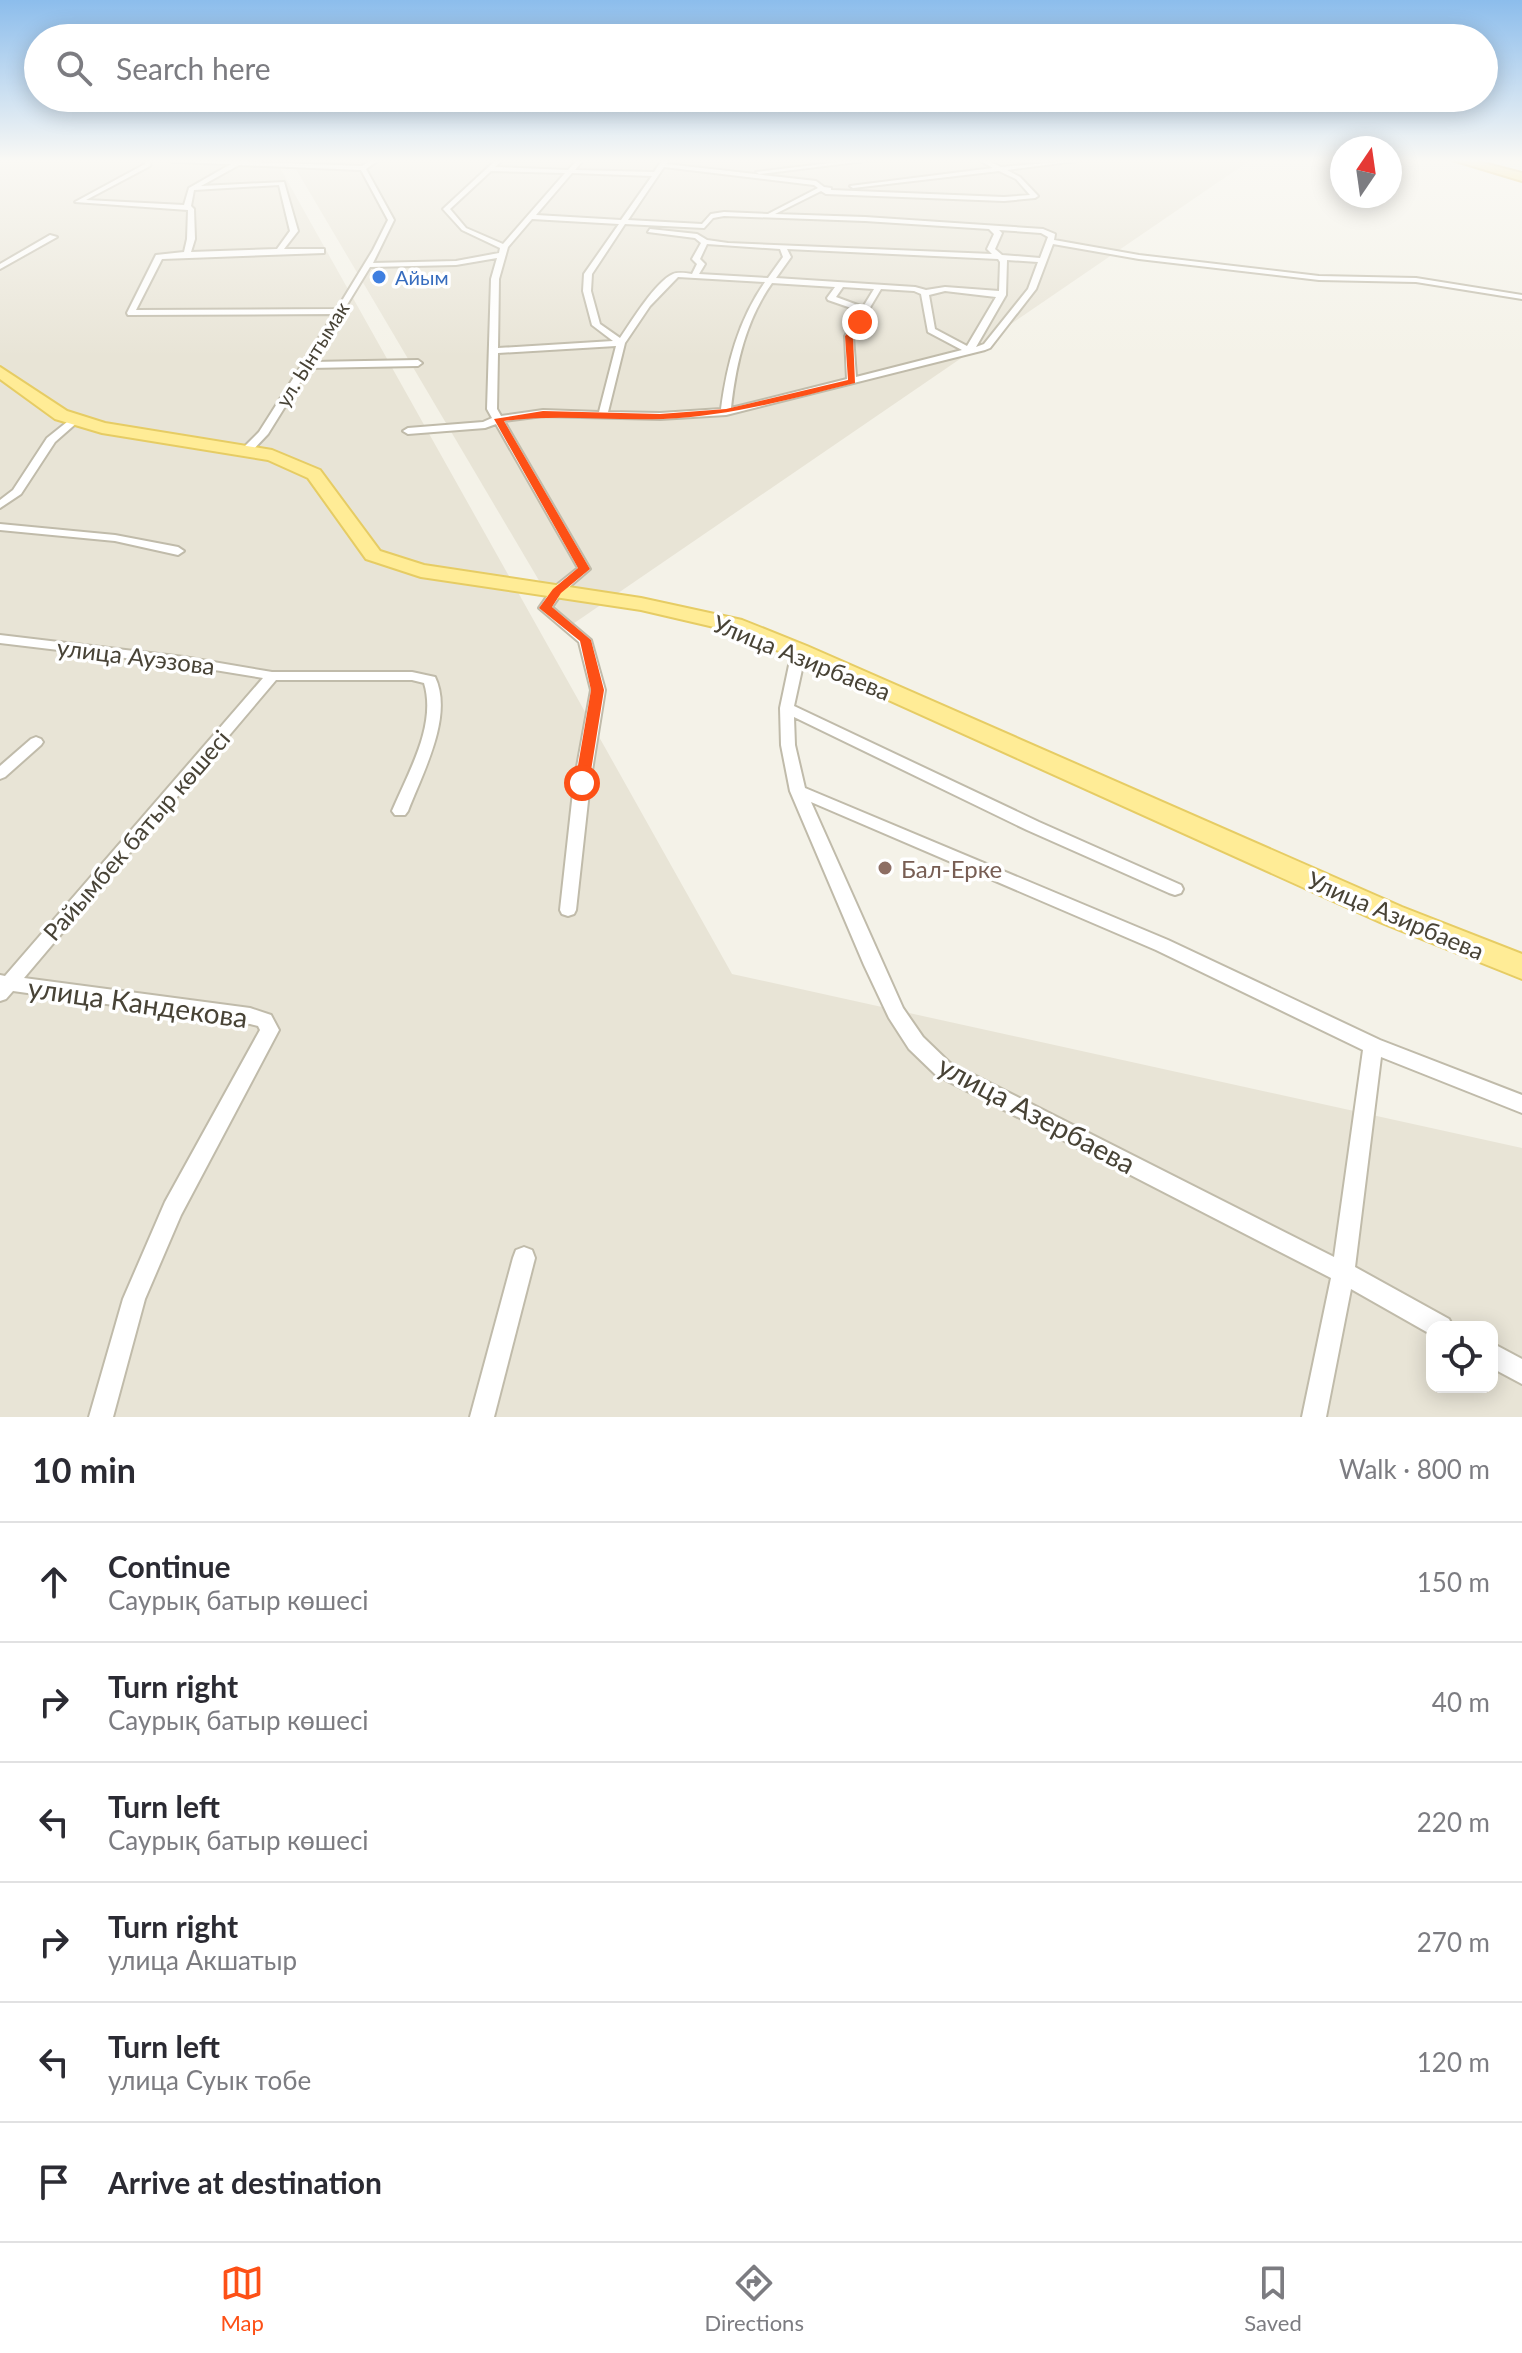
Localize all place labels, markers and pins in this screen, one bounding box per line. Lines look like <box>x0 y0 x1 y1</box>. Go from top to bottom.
place label: Айым <box>395 265 449 289</box>
marker: Айым <box>370 268 388 286</box>
place label: Бал-Ерке <box>901 854 1002 883</box>
marker: Бал-Ерке <box>876 859 894 877</box>

